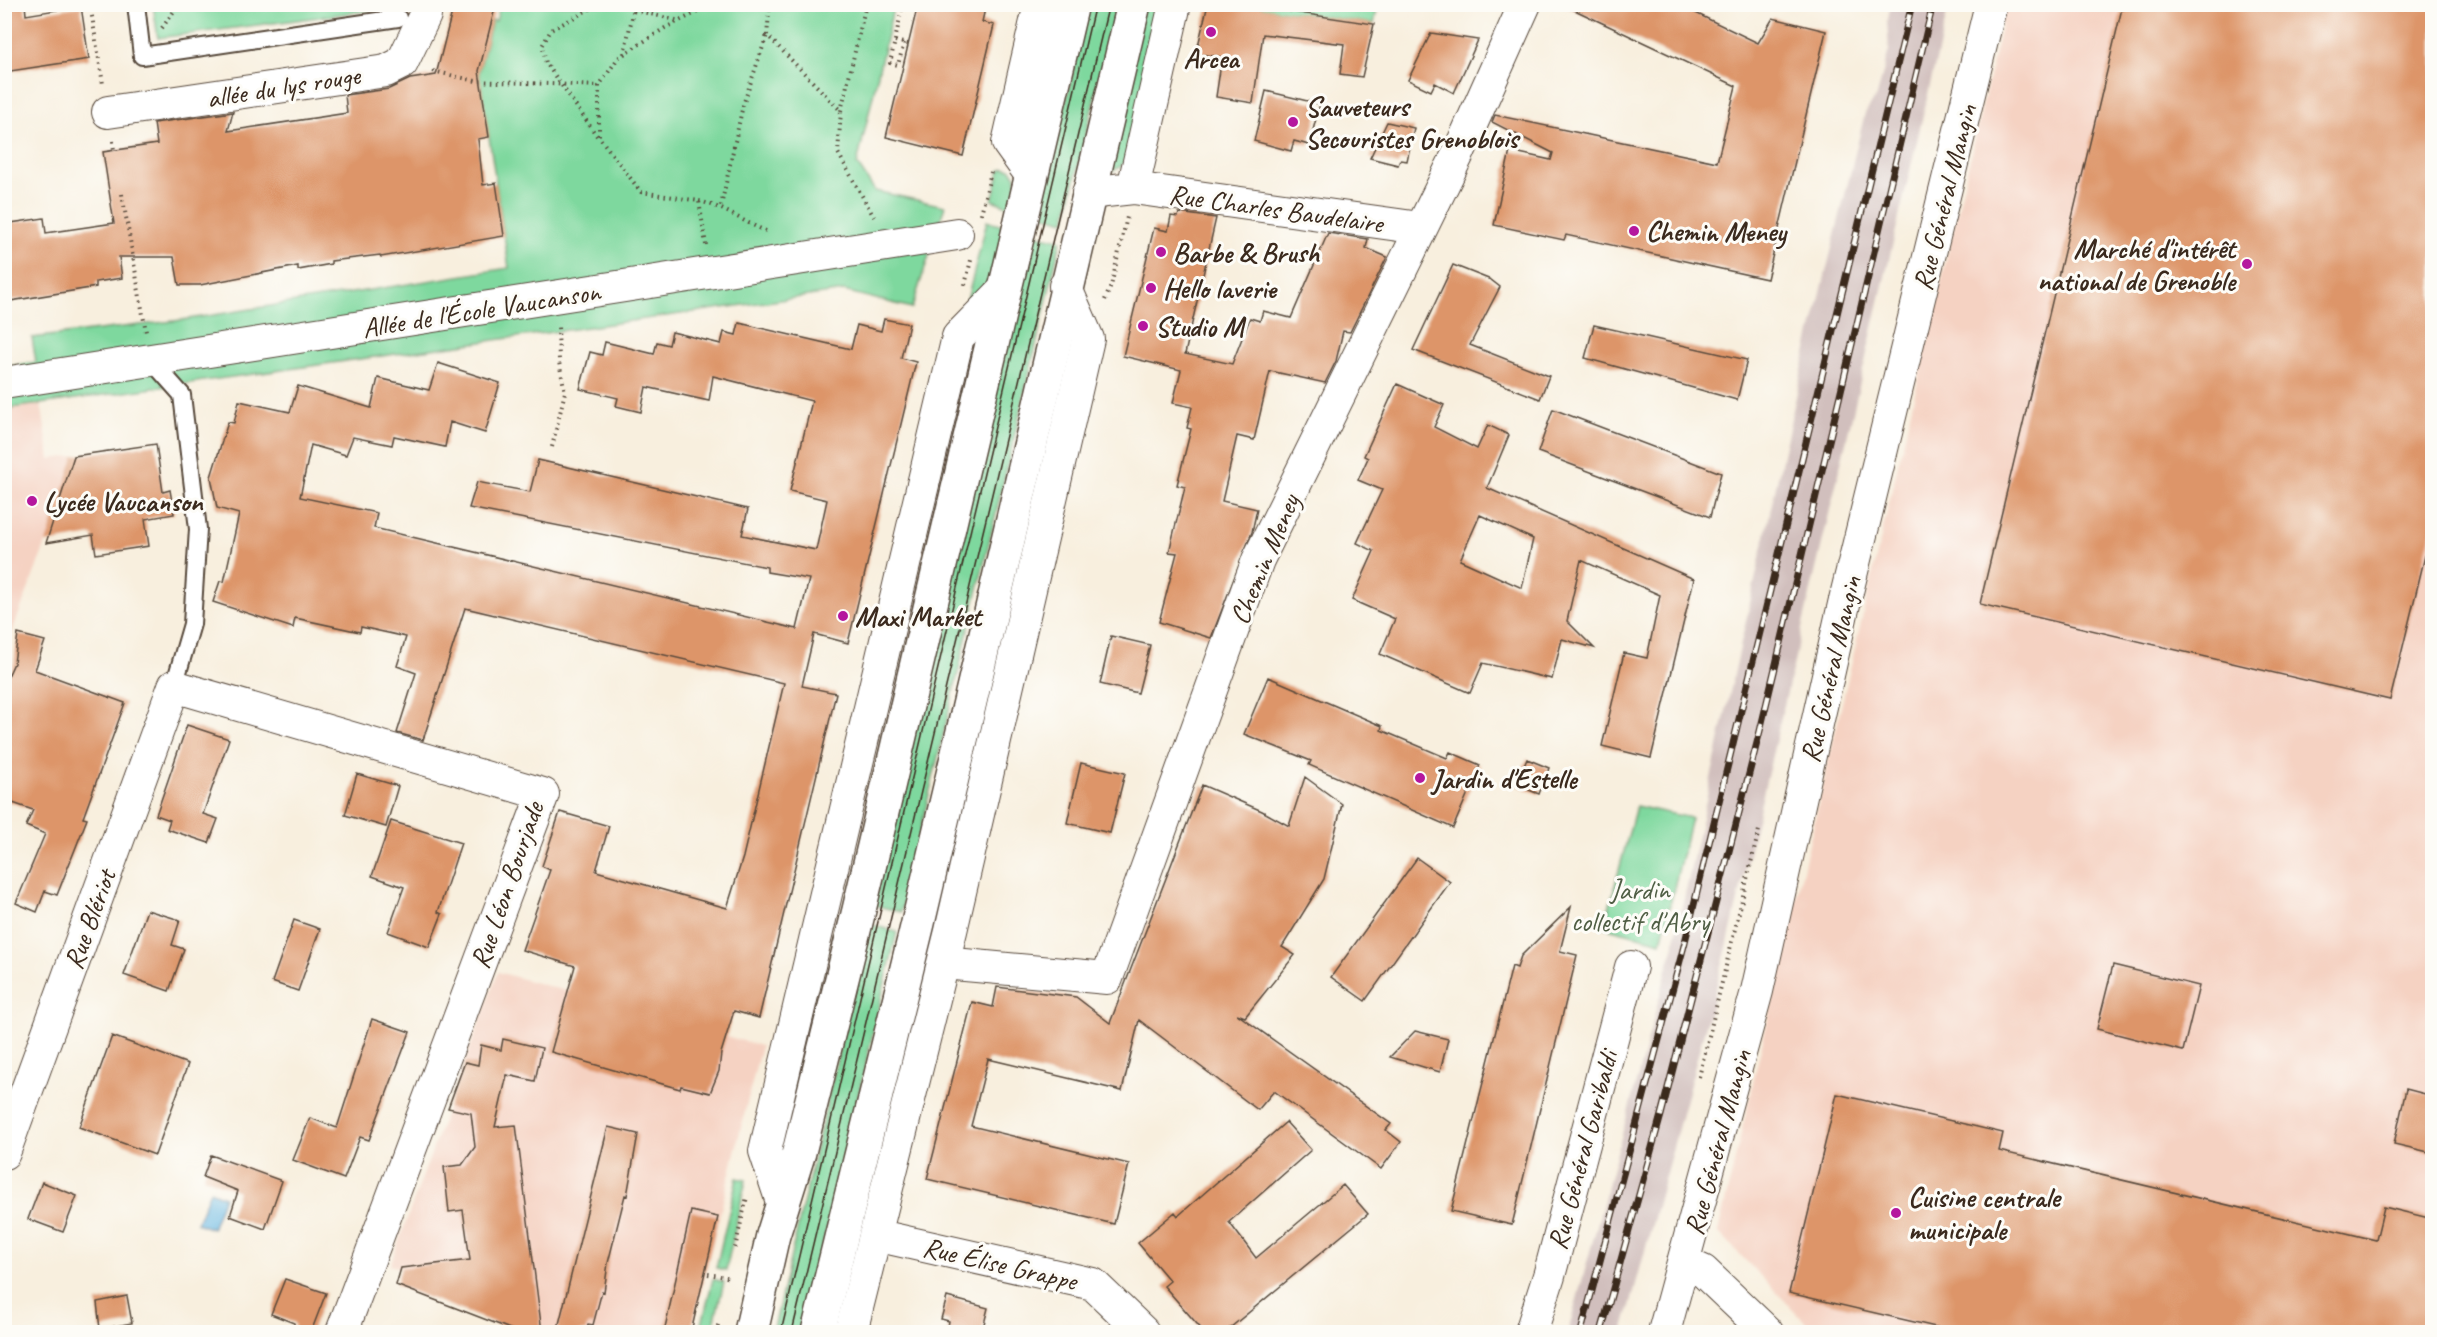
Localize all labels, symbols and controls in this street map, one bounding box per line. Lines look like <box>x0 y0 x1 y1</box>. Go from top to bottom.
marker: Arcea <box>1204 25 1218 39</box>
place label: Arcea <box>1183 41 1241 76</box>
street label: allée du lys rouge <box>204 57 364 116</box>
place label: Sauveteurs Secouristes Grenoblois <box>1305 89 1521 156</box>
street label: Rue Général Mangin <box>1904 100 1985 294</box>
marker: Sauveteurs Secouristes Grenoblois <box>1286 115 1300 129</box>
street label: Rue Charles Baudelaire <box>1167 176 1387 241</box>
place label: Chemin Meney <box>1646 214 1788 250</box>
marker: Chemin Meney <box>1627 224 1641 238</box>
place label: Marché d'intérêt national de Grenoble <box>2037 231 2238 298</box>
place label: Barbe & Brush <box>1173 235 1320 270</box>
marker: Barbe & Brush <box>1154 245 1168 259</box>
marker: Marché d'intérêt national de Grenoble <box>2240 257 2254 271</box>
place label: Hello laverie <box>1163 271 1278 306</box>
street label: Allée de l'École Vaucanson <box>360 273 604 346</box>
marker: Hello laverie <box>1144 281 1158 295</box>
place label: Studio M <box>1155 309 1247 344</box>
marker: Studio M <box>1136 319 1150 333</box>
place label: Lycée Vaucanson <box>44 484 204 519</box>
street label: Chemin Meney <box>1221 487 1308 629</box>
marker: Lycée Vaucanson <box>25 494 39 508</box>
street label: Rue Général Mangin <box>1792 572 1869 766</box>
place label: Maxi Market <box>855 599 984 634</box>
marker: Maxi Market <box>836 609 850 623</box>
place label: Jardin d'Estelle <box>1430 761 1579 796</box>
marker: Jardin d'Estelle <box>1413 771 1427 785</box>
street label: Rue Léon Bourjade <box>462 796 552 973</box>
street label: Rue Blériot <box>55 862 124 974</box>
park label: Jardin collectif d'Abry <box>1571 872 1711 939</box>
street label: Rue Général Garibaldi <box>1539 1043 1627 1253</box>
street label: Rue Général Mangin <box>1676 1045 1759 1239</box>
place label: Cuisine centrale municipale <box>1908 1180 2062 1247</box>
marker: Cuisine centrale municipale <box>1889 1206 1903 1220</box>
street label: Rue Élise Grappe <box>920 1229 1082 1299</box>

